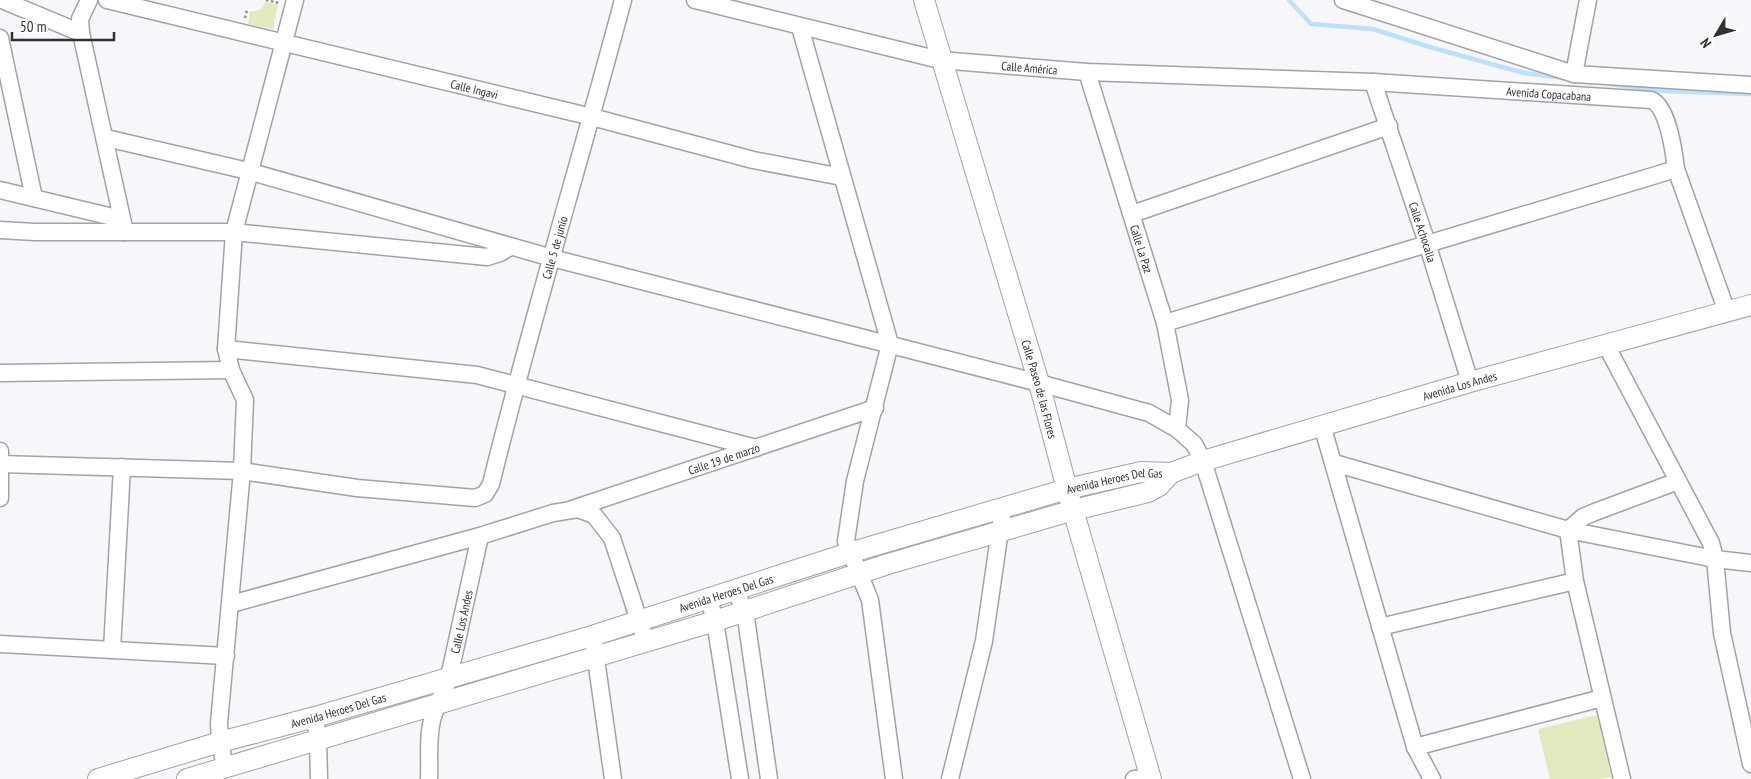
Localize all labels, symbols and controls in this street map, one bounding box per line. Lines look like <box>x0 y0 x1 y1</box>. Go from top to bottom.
scale bar <box>12 10 115 42</box>
north arrow <box>1691 10 1741 60</box>
text: 50 m <box>20 17 46 36</box>
text: N <box>1696 34 1715 52</box>
street label: Calle América <box>1001 58 1058 77</box>
street label: Calle Ingavi <box>449 76 500 102</box>
street label: Avenida Copacabana <box>1506 83 1592 104</box>
street label: Calle Achocalla <box>1406 200 1440 264</box>
street label: Calle 5 de junio <box>538 214 570 281</box>
street label: Calle La Paz <box>1127 223 1156 275</box>
street label: Calle Paseo de las Flores <box>1019 338 1061 440</box>
street label: Avenida Los Andes <box>1421 368 1498 403</box>
street label: Calle 19 de marzo <box>686 439 762 477</box>
street label: Avenida Heroes Del Gas <box>1065 464 1163 496</box>
street label: Avenida Heroes Del Gas <box>677 571 775 615</box>
street label: Calle Los Andes <box>447 589 475 655</box>
street label: Avenida Heroes Del Gas <box>289 689 388 731</box>

